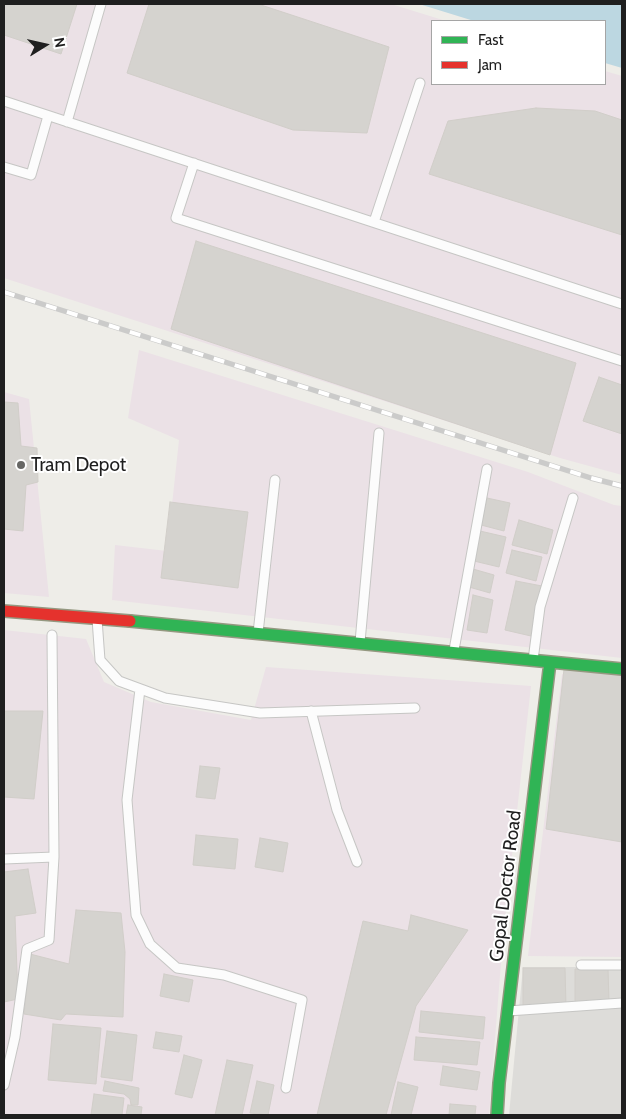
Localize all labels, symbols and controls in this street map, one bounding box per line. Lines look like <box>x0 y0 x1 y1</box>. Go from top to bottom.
north arrow <box>20 20 70 70</box>
legend <box>431 20 606 85</box>
text: Fast <box>478 31 503 49</box>
text: N <box>50 36 69 49</box>
text: Jam <box>478 56 502 74</box>
place label: Tram Depot <box>31 454 126 476</box>
marker: Tram Depot <box>15 459 27 471</box>
street label: Gopal Doctor Road <box>485 809 527 963</box>

